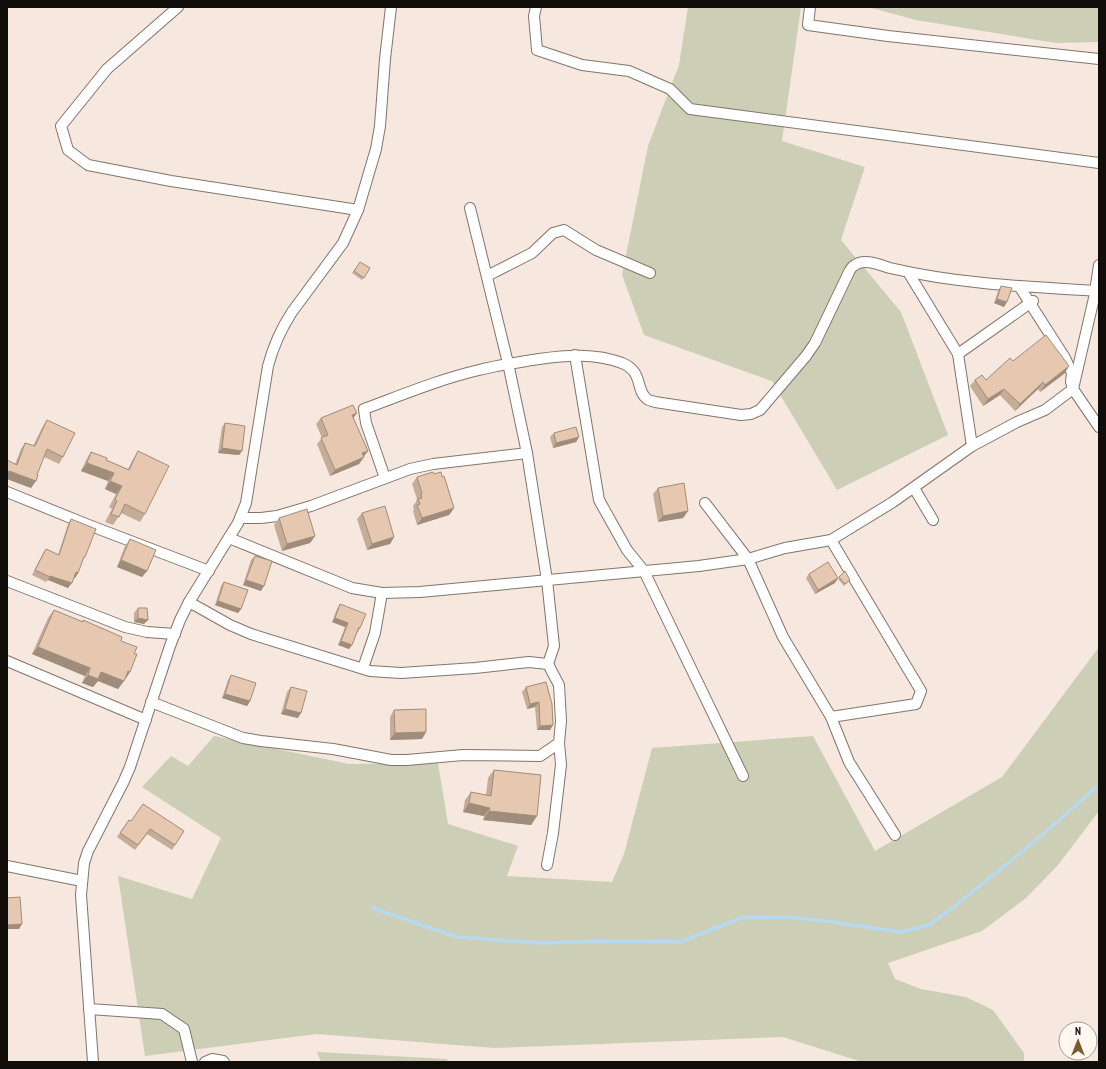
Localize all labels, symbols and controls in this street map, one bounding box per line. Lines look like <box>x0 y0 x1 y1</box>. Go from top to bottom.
north arrow <box>1058 1021 1098 1061</box>
text: N <box>1075 1024 1081 1038</box>

